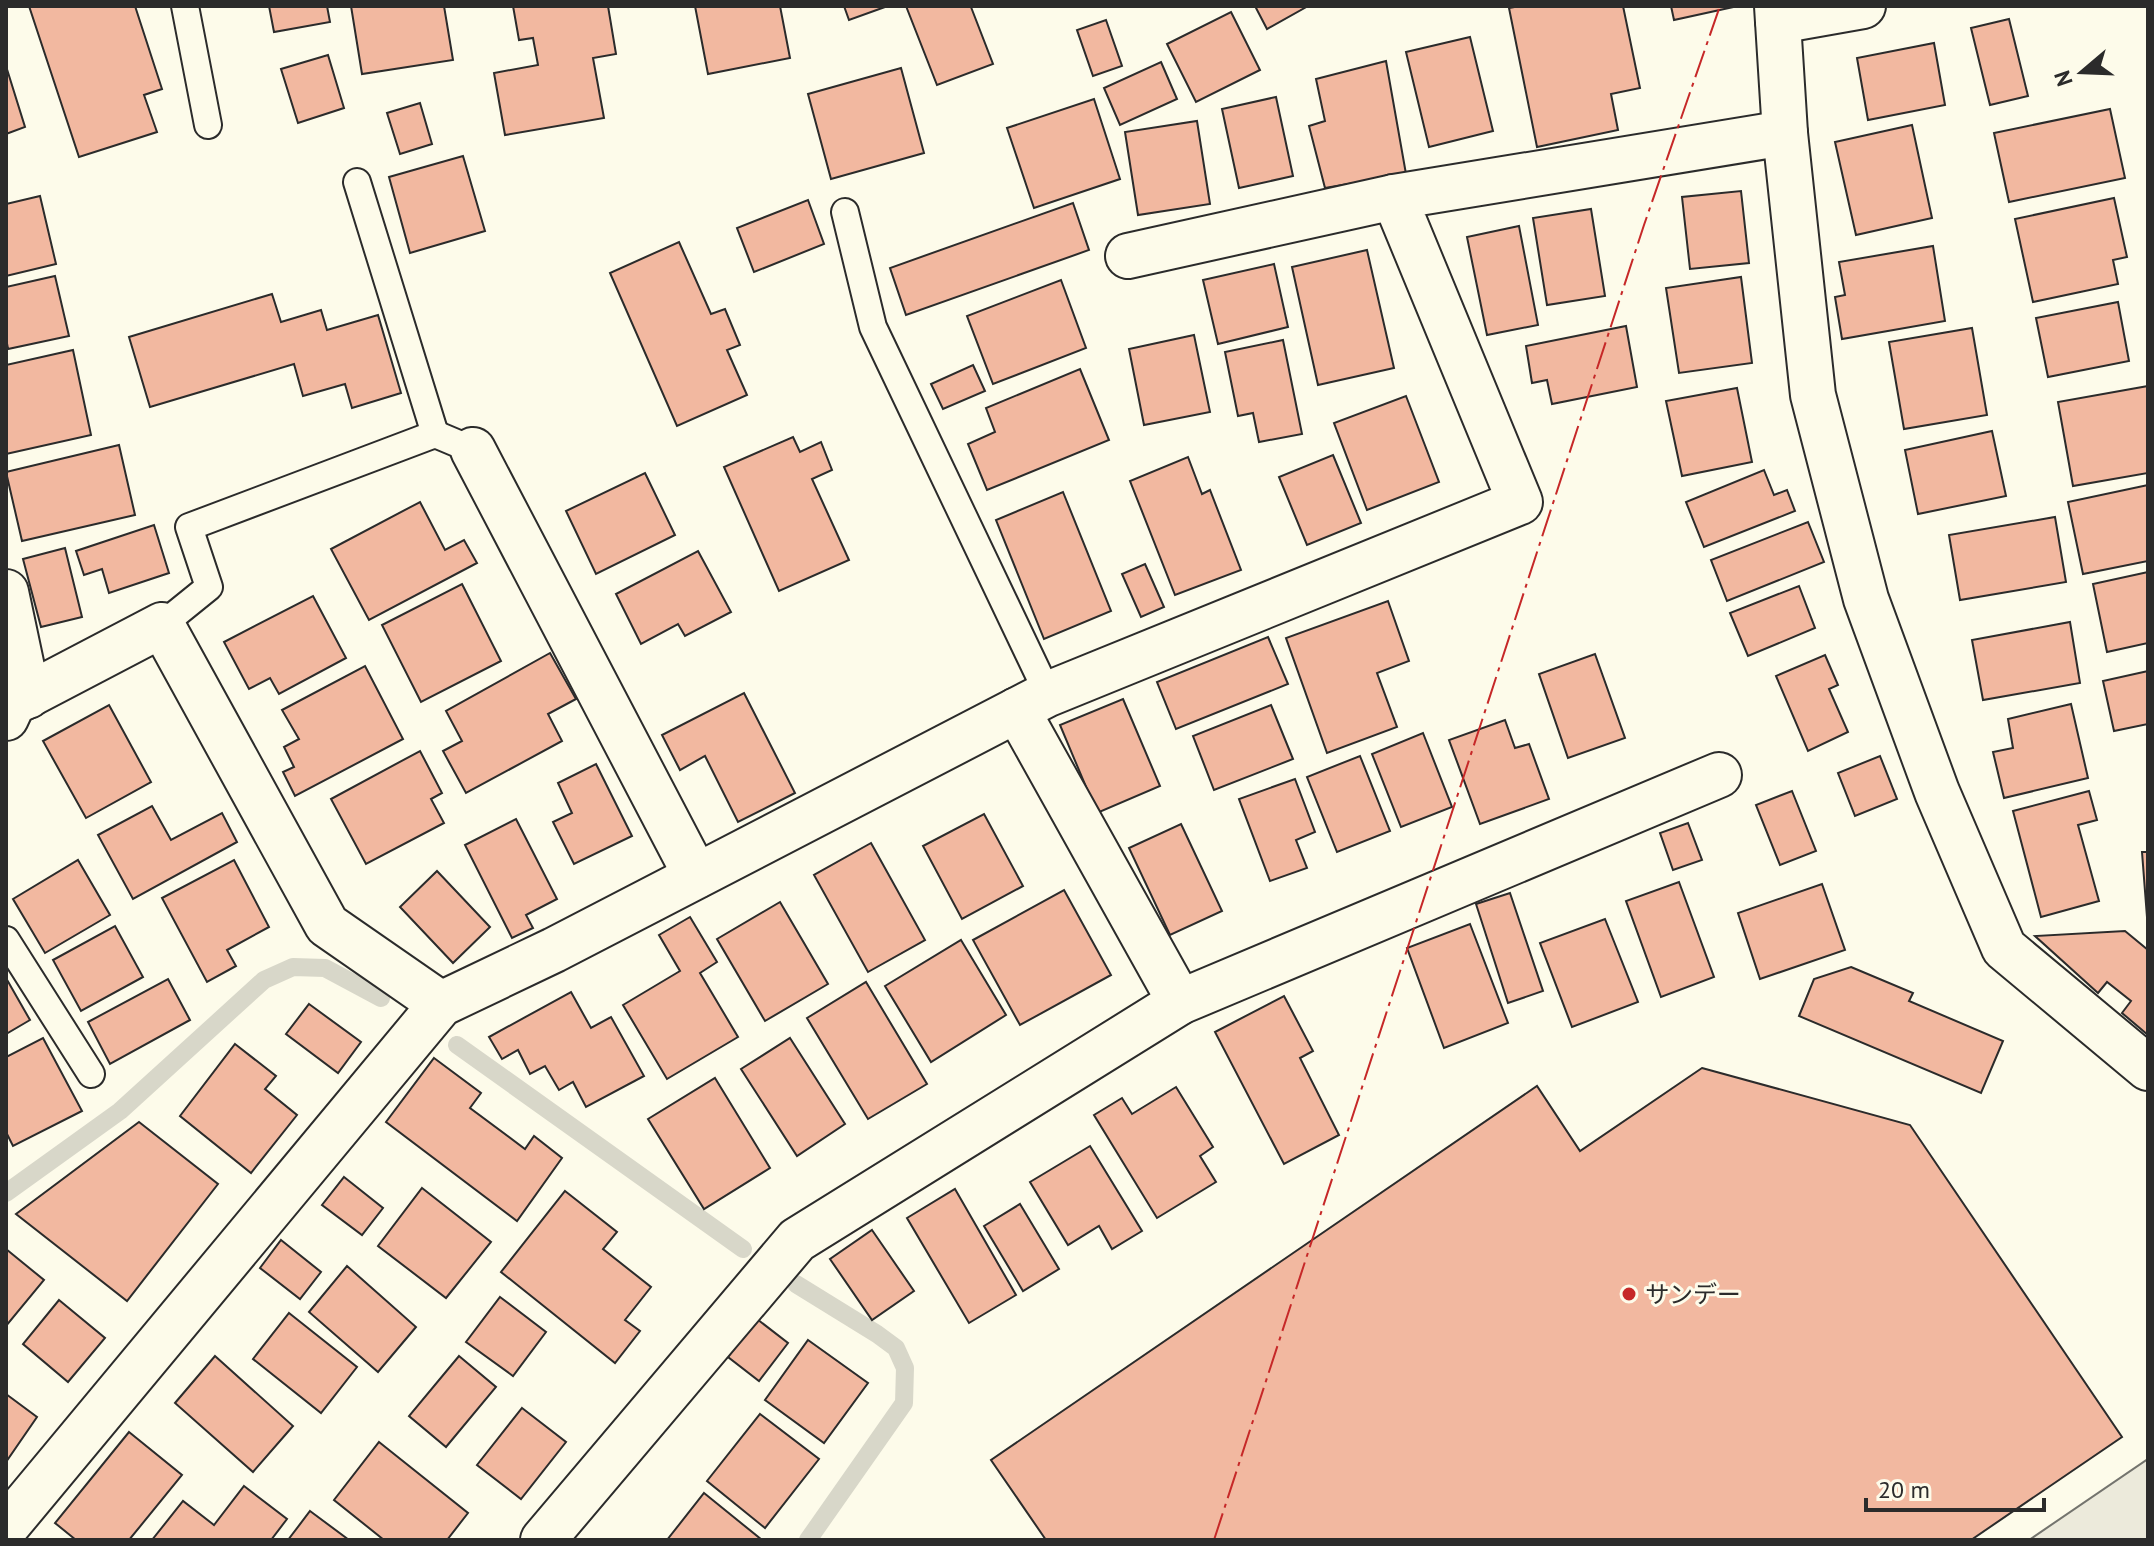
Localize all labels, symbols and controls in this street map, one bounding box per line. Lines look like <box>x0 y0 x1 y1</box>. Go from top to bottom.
north arrow <box>2042 32 2122 112</box>
text: N <box>2047 67 2079 90</box>
place label: サンデー <box>1645 1279 1741 1310</box>
marker: サンデー <box>1620 1285 1638 1303</box>
scale bar <box>1866 1462 2044 1512</box>
text: 20 m <box>1878 1474 1930 1505</box>

